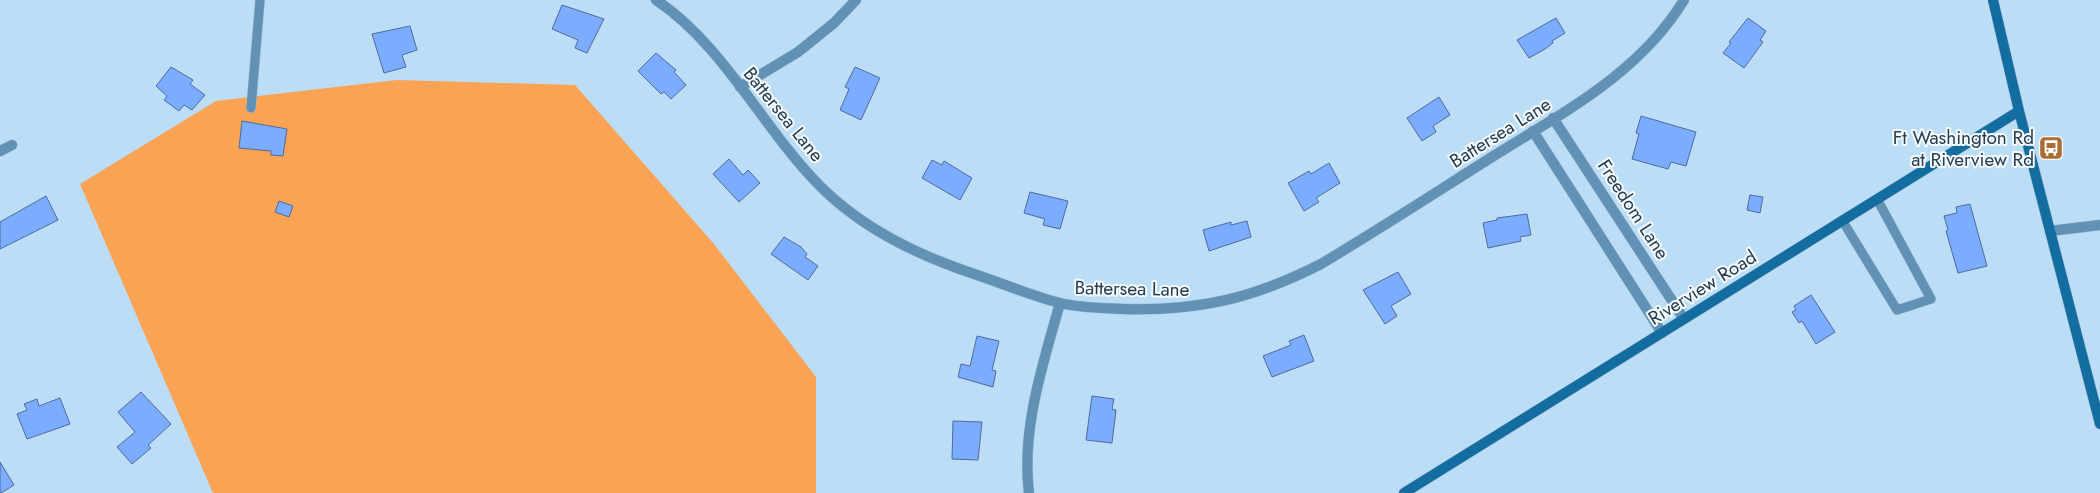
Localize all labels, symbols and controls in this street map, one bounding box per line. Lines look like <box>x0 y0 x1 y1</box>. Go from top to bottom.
street label: Battersea Lane <box>737 61 830 168</box>
street label: Battersea Lane <box>1444 90 1556 174</box>
place label: Ft Washington Rd at Riverview Rd <box>1893 124 2034 173</box>
bus stop icon: Ft Washington Rd at Riverview Rd <box>2038 135 2064 161</box>
street label: Freedom Lane <box>1591 154 1676 265</box>
street label: Riverview Road <box>1643 243 1762 331</box>
street label: Battersea Lane <box>1074 274 1190 303</box>

